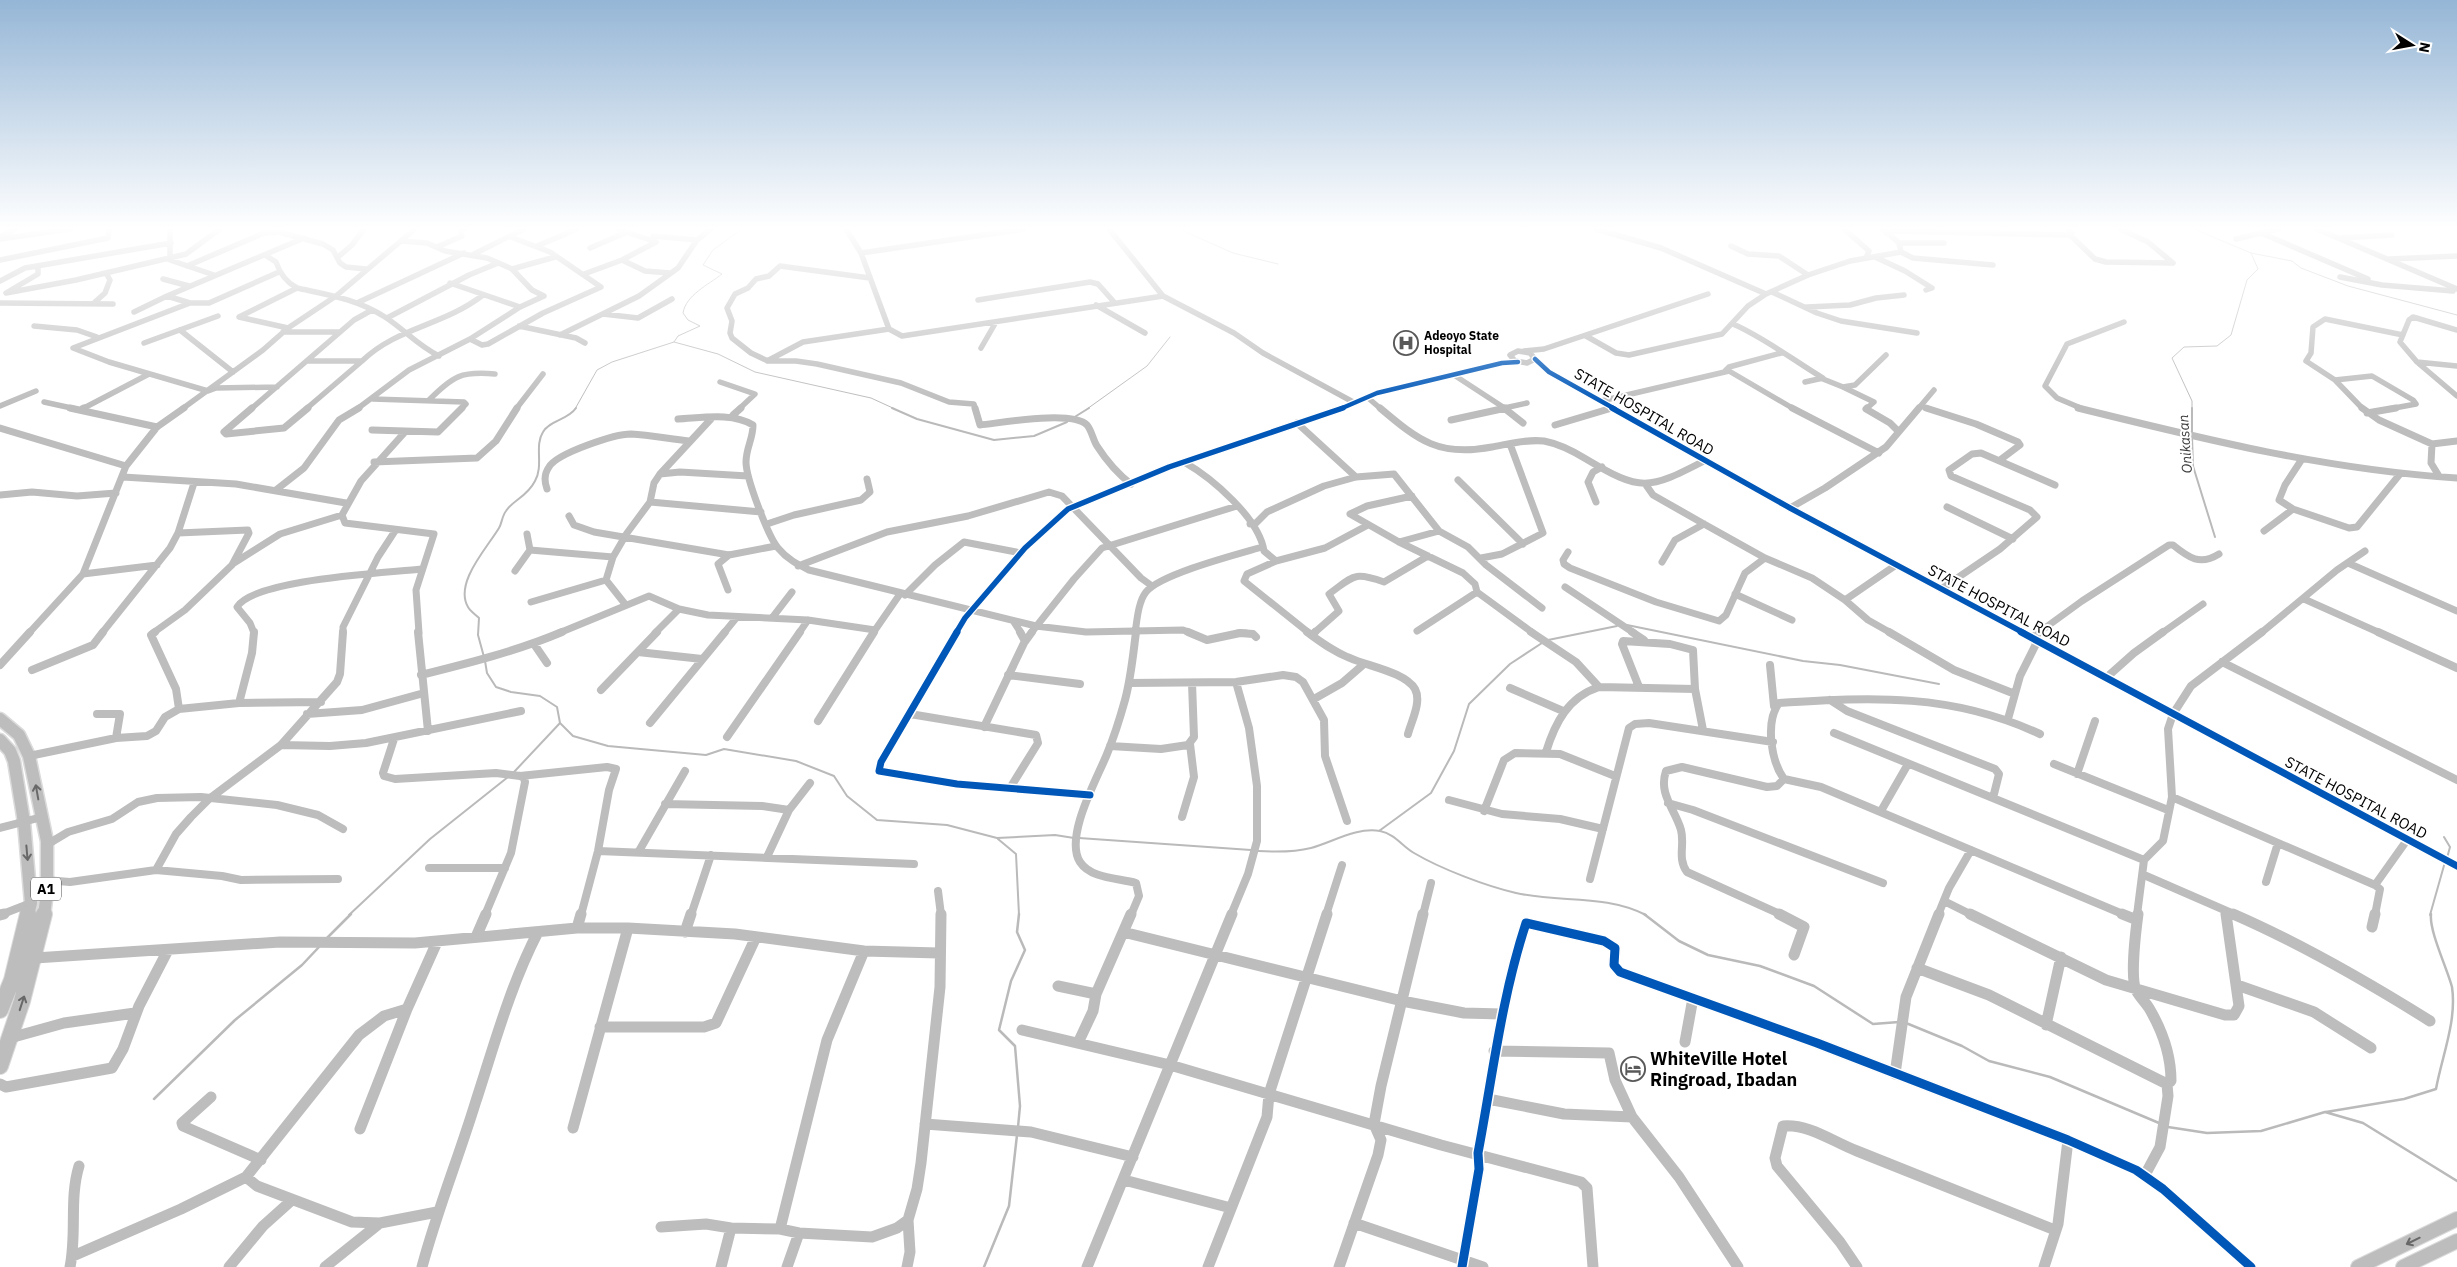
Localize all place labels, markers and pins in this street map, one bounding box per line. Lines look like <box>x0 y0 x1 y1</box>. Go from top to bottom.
place label: Adeoyo State Hospital <box>1424 328 1499 357</box>
hospital icon: Adeoyo State Hospital <box>1393 330 1419 356</box>
place label: WhiteVille Hotel Ringroad, Ibadan <box>1650 1047 1797 1091</box>
hotel icon: WhiteVille Hotel Ringroad, Ibadan <box>1620 1056 1646 1082</box>

